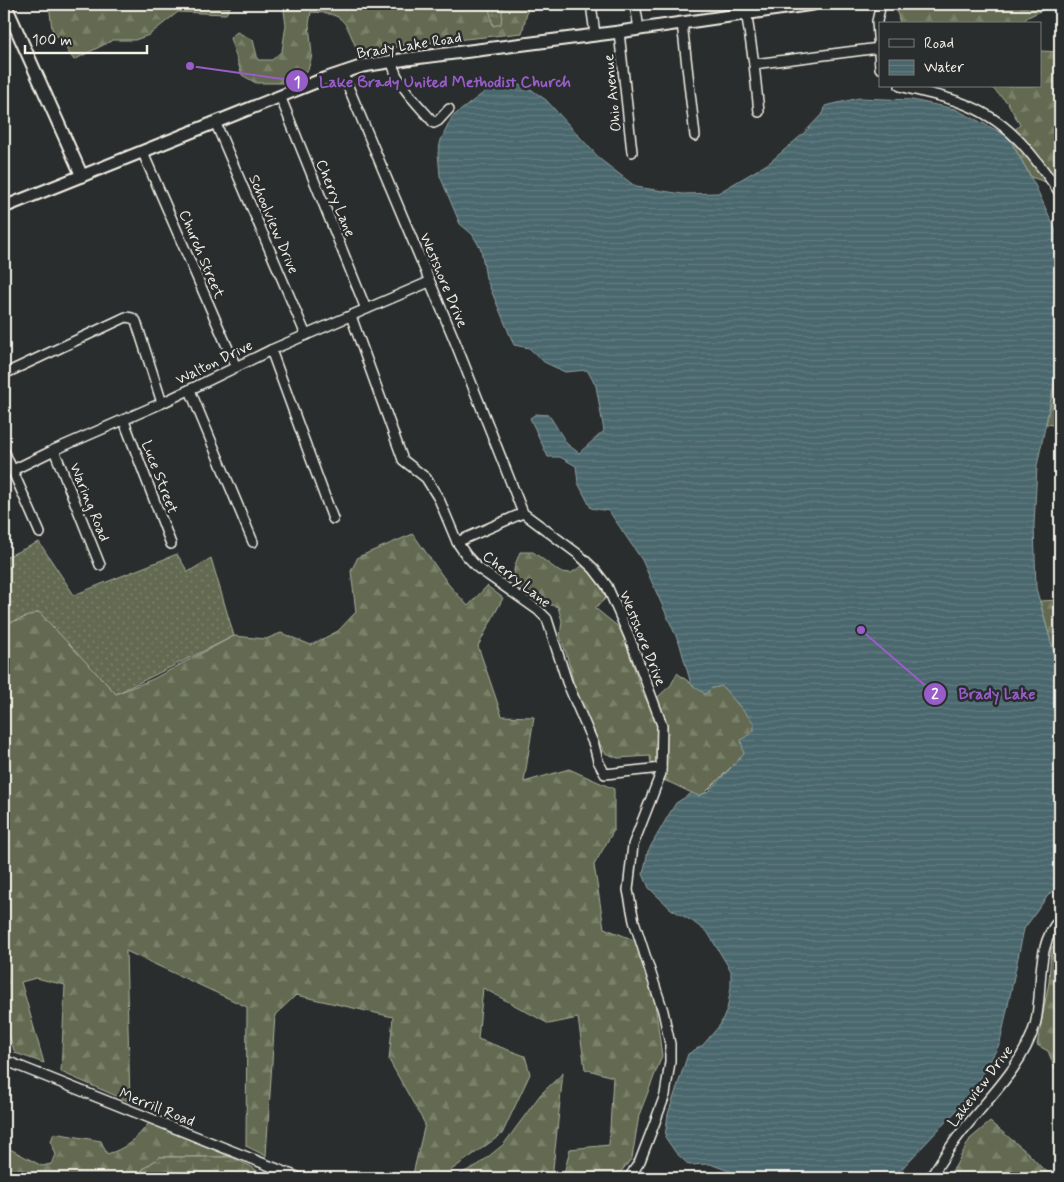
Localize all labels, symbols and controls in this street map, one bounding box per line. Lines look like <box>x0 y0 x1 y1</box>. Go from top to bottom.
scale bar <box>25 22 148 54</box>
legend <box>879 22 1042 88</box>
street label: Brady Lake Road <box>355 28 463 64</box>
text: 100 m <box>32 31 72 51</box>
text: Road <box>924 34 954 54</box>
street label: Ohio Avenue <box>599 53 627 133</box>
text: Water <box>924 58 964 78</box>
callout: Lake Brady United Methodist Church <box>285 66 581 97</box>
text: Lake Brady United Methodist Church <box>319 72 571 93</box>
text: 1 <box>294 73 300 93</box>
street label: Cherry Lane <box>310 157 360 240</box>
street label: Schoolview Drive <box>243 172 303 277</box>
street label: Church Street <box>173 207 229 302</box>
street label: Westshore Drive <box>414 230 472 331</box>
street label: Walton Drive <box>173 336 256 390</box>
street label: Luce Street <box>136 438 182 517</box>
street label: Waring Road <box>64 460 114 545</box>
street label: Cherry Lane <box>478 547 555 613</box>
street label: Westshore Drive <box>614 588 670 689</box>
callout: Brady Lake <box>922 678 1047 709</box>
text: Brady Lake <box>959 684 1035 705</box>
text: 2 <box>931 685 939 705</box>
street label: Lakeview Drive <box>943 1041 1018 1132</box>
street label: Merrill Road <box>116 1084 197 1132</box>

